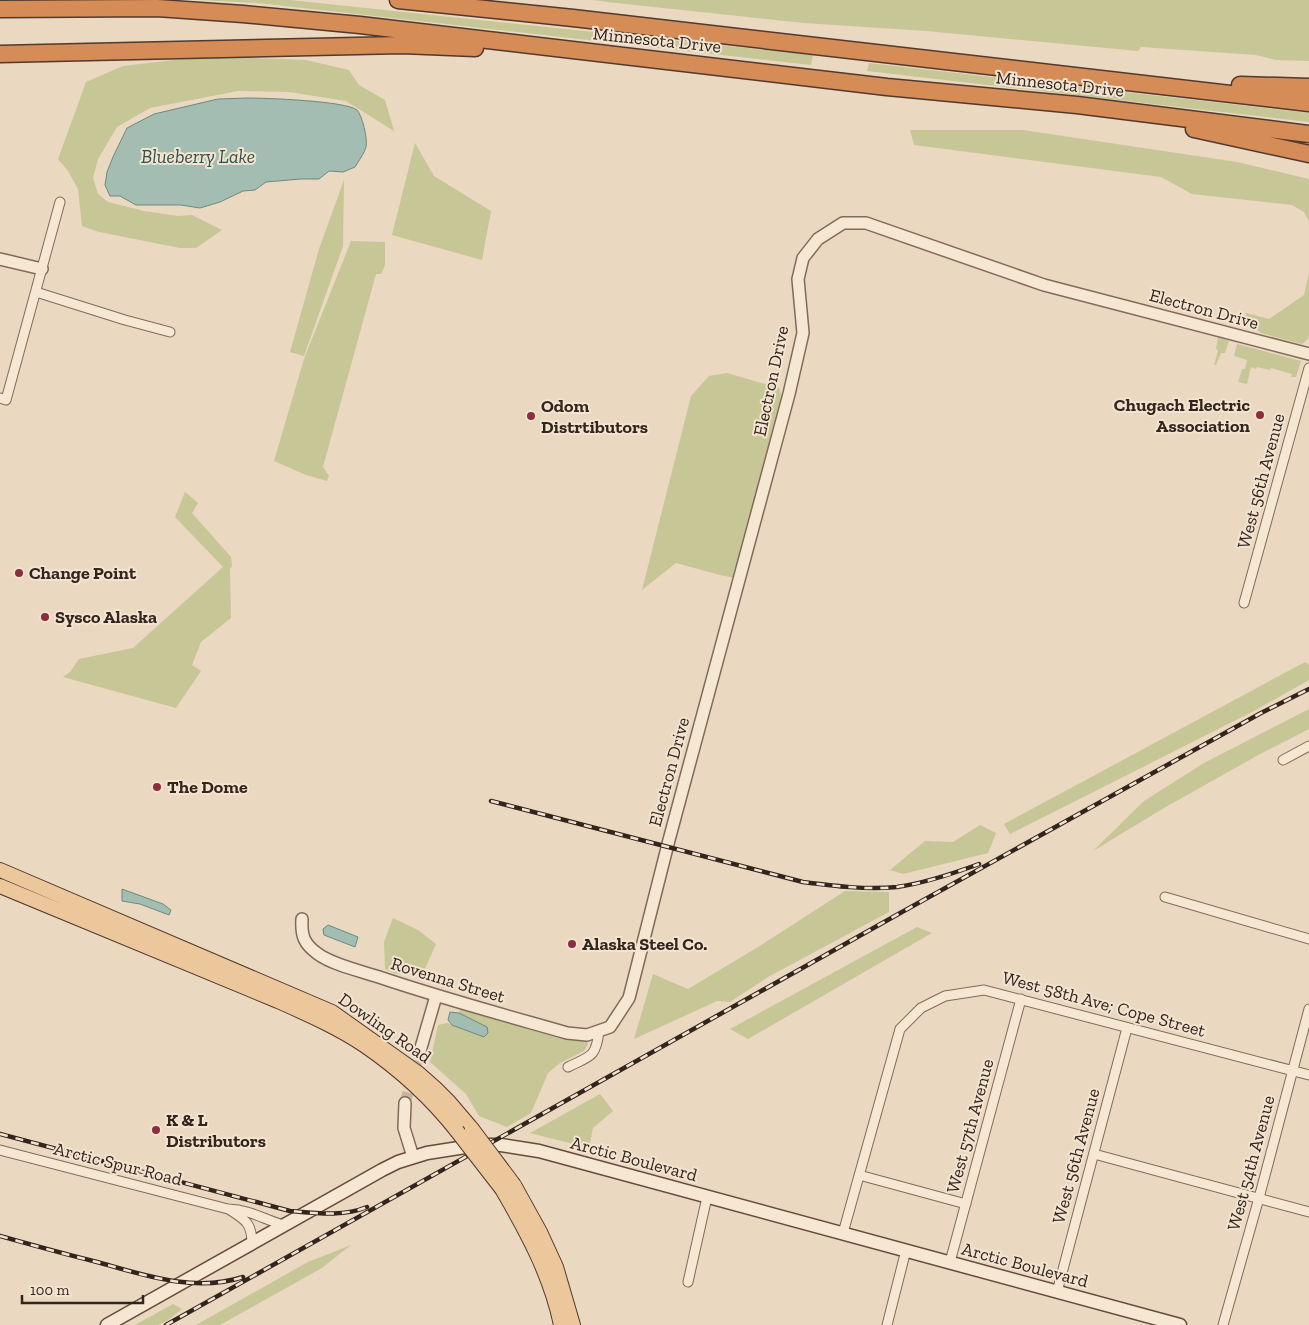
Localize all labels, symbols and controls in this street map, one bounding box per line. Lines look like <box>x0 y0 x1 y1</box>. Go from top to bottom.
street label: Minnesota Drive <box>592 22 722 58</box>
street label: Minnesota Drive <box>995 66 1125 102</box>
water label: Blueberry Lake <box>141 145 255 168</box>
street label: Electron Drive <box>1147 284 1261 334</box>
street label: Electron Drive <box>749 324 793 438</box>
place label: Chugach Electric Association <box>1114 394 1251 437</box>
place label: Odom Distrtibutors <box>541 395 648 438</box>
marker: Chugach Electric Association <box>1254 409 1266 421</box>
marker: Odom Distrtibutors <box>525 410 537 422</box>
street label: West 56th Avenue <box>1232 411 1290 551</box>
place label: Change Point <box>29 562 137 584</box>
marker: Change Point <box>13 567 25 579</box>
place label: Sysco Alaska <box>55 606 157 628</box>
marker: Sysco Alaska <box>39 611 51 623</box>
street label: Electron Drive <box>644 715 694 829</box>
place label: The Dome <box>167 776 248 798</box>
marker: The Dome <box>151 781 163 793</box>
place label: Alaska Steel Co. <box>582 933 707 955</box>
marker: Alaska Steel Co. <box>566 938 578 950</box>
street label: Rovenna Street <box>388 952 508 1008</box>
street label: West 58th Ave; Cope Street <box>1000 966 1208 1042</box>
street label: Dowling Road <box>334 988 436 1068</box>
street label: West 57th Avenue <box>942 1057 998 1195</box>
street label: West 56th Avenue <box>1047 1086 1105 1226</box>
street label: West 54th Avenue <box>1222 1093 1280 1233</box>
place label: K & L Distributors <box>166 1109 266 1152</box>
marker: K & L Distributors <box>150 1124 162 1136</box>
street label: Arctic Boulevard <box>568 1132 700 1186</box>
street label: Arctic Spur Road <box>52 1137 184 1191</box>
street label: Arctic Boulevard <box>959 1238 1091 1292</box>
scale bar <box>22 1272 144 1304</box>
text: 100 m <box>30 1281 69 1299</box>

